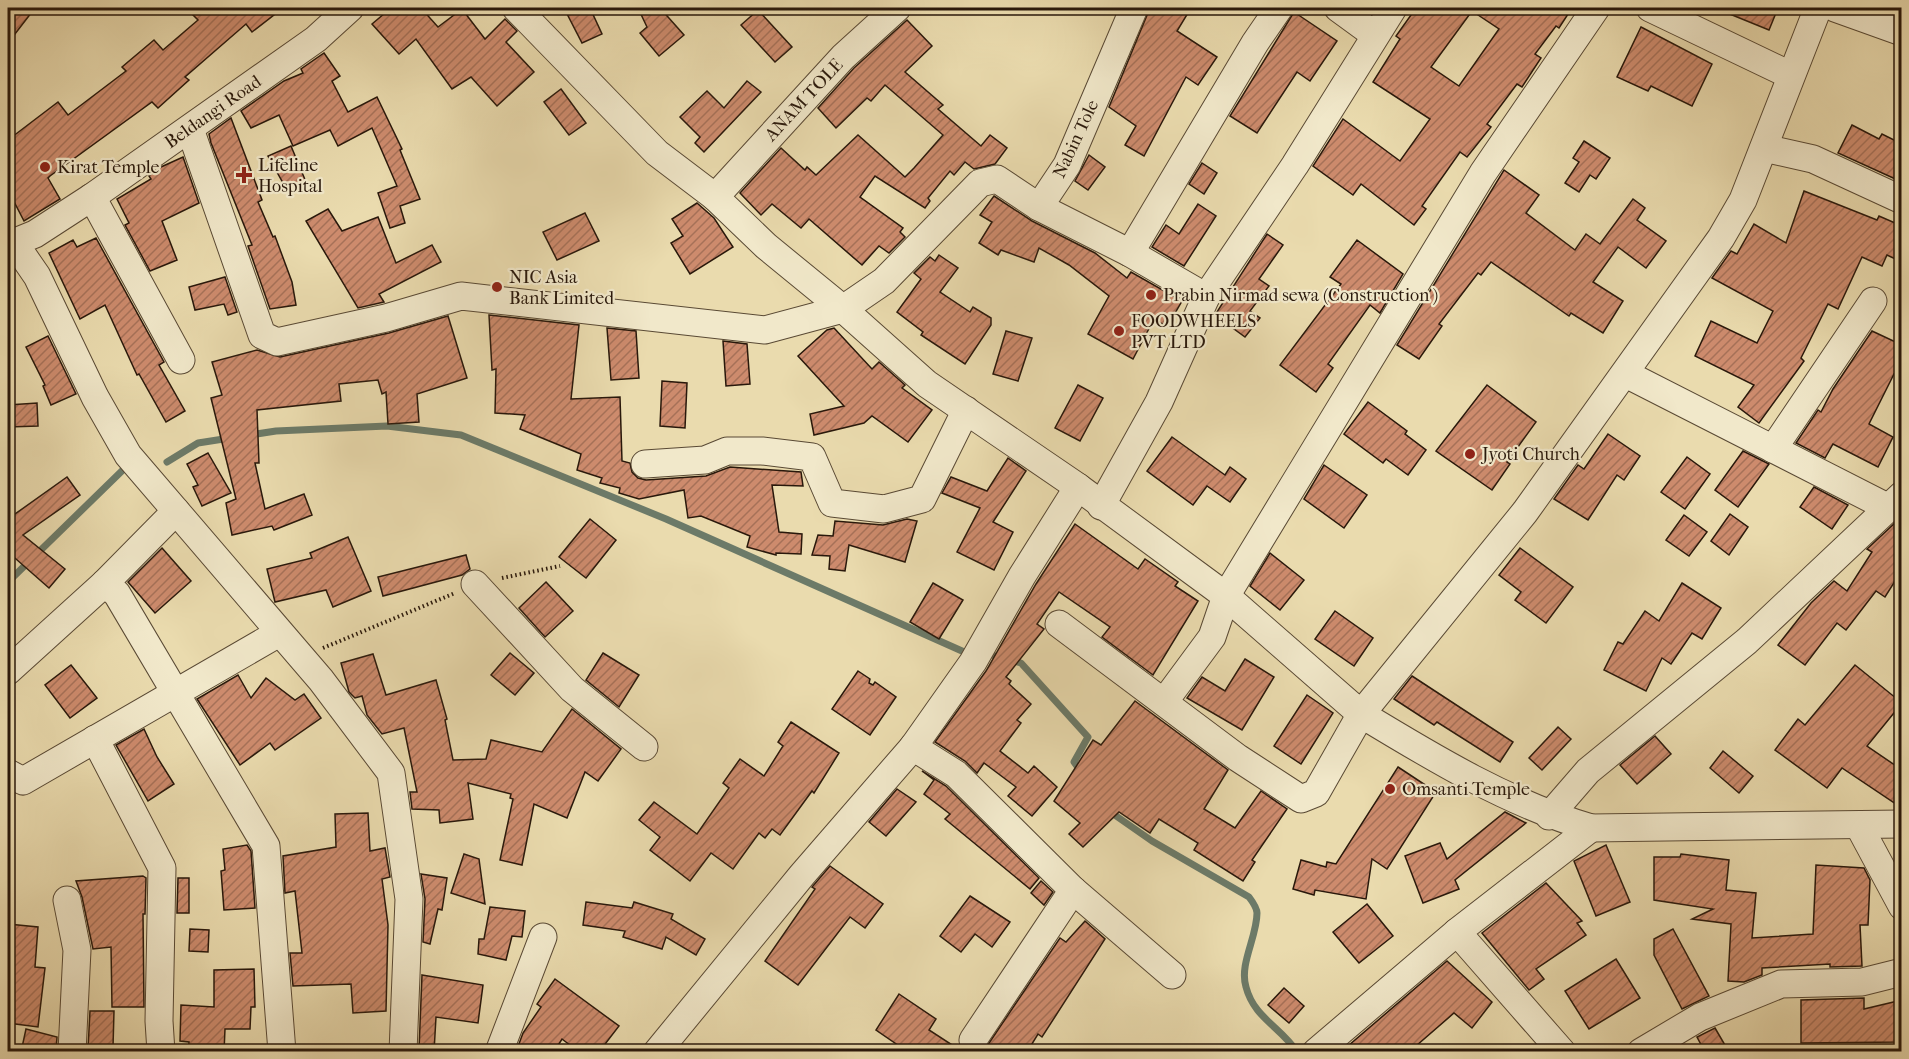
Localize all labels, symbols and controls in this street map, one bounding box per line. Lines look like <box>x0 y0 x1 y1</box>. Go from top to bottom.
street label: ANAM TOLE <box>760 54 847 146</box>
street label: Beldangi Road <box>161 71 265 153</box>
street label: Nabin Tole <box>1049 97 1103 181</box>
place label: Lifeline Hospital <box>258 155 322 197</box>
place label: Kirat Temple <box>57 157 160 178</box>
marker: Kirat Temple <box>38 160 52 174</box>
marker: Lifeline Hospital <box>235 166 253 184</box>
place label: NIC Asia Bank Limited <box>509 267 614 309</box>
marker: NIC Asia Bank Limited <box>490 280 504 294</box>
place label: Prabin Nirmad sewa (Construction ) <box>1163 285 1438 306</box>
marker: Prabin Nirmad sewa (Construction ) <box>1144 288 1158 302</box>
place label: FOODWHEELS PVT LTD <box>1131 311 1256 353</box>
marker: FOODWHEELS PVT LTD <box>1112 324 1126 338</box>
place label: Jyoti Church <box>1480 444 1580 465</box>
marker: Jyoti Church <box>1463 447 1477 461</box>
place label: Omsanti Temple <box>1402 779 1530 800</box>
marker: Omsanti Temple <box>1383 782 1397 796</box>

